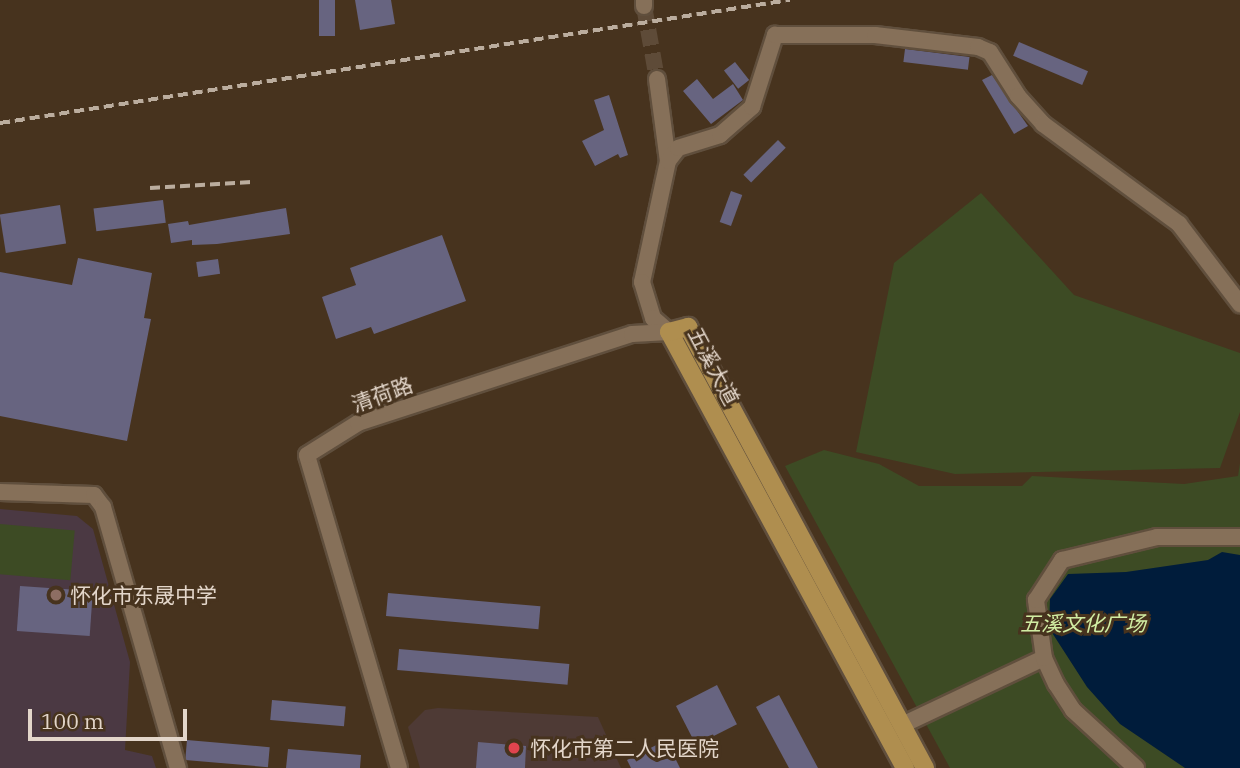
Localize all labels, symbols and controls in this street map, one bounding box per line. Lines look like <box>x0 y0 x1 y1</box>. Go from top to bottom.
street label: 五溪大道 <box>683 323 745 409</box>
street label: 清荷路 <box>348 371 416 417</box>
place label: 怀化市东晟中学 <box>70 582 217 608</box>
marker: 怀化市东晟中学 <box>48 587 64 603</box>
park label: 五溪文化广场 <box>1020 610 1146 636</box>
scale bar <box>32 694 191 738</box>
text: 100 m <box>41 707 104 735</box>
place label: 怀化市第二人民医院 <box>530 735 719 761</box>
marker: 怀化市第二人民医院 <box>504 738 524 758</box>

